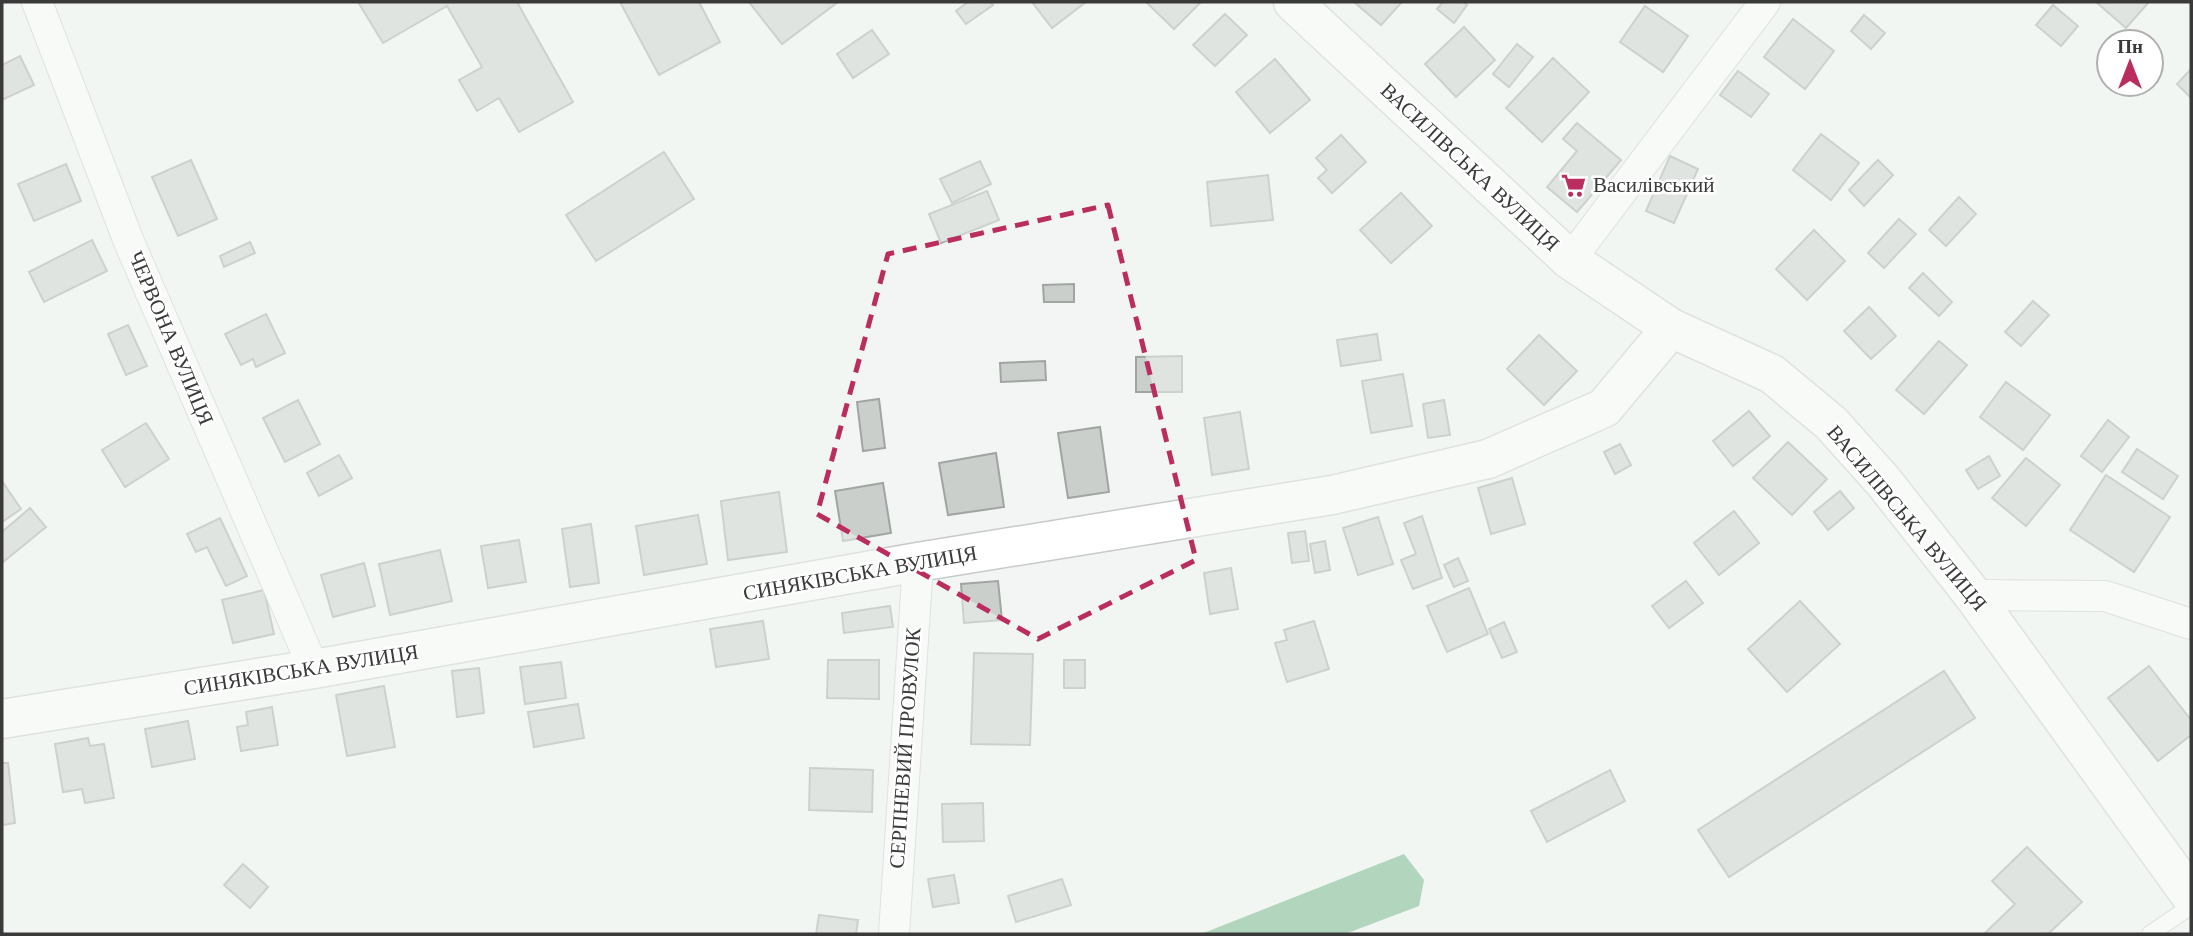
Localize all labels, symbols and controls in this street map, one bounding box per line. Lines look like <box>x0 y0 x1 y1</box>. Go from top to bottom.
north arrow <box>2095 28 2165 98</box>
text: Пн <box>2117 36 2143 57</box>
street label: ВАСИЛІВСЬКА ВУЛИЦЯ <box>1376 78 1564 256</box>
supermarket icon: Василівський <box>1559 171 1587 199</box>
place label: Василівський <box>1593 173 1715 197</box>
street label: ЧЕРВОНА ВУЛИЦЯ <box>124 248 218 428</box>
street label: ВАСИЛІВСЬКА ВУЛИЦЯ <box>1822 420 1992 616</box>
street label: СИНЯКІВСЬКА ВУЛИЦЯ <box>741 541 979 605</box>
street label: СЕРПНЕВИЙ ПРОВУЛОК <box>885 626 925 869</box>
street label: СИНЯКІВСЬКА ВУЛИЦЯ <box>182 640 420 700</box>

